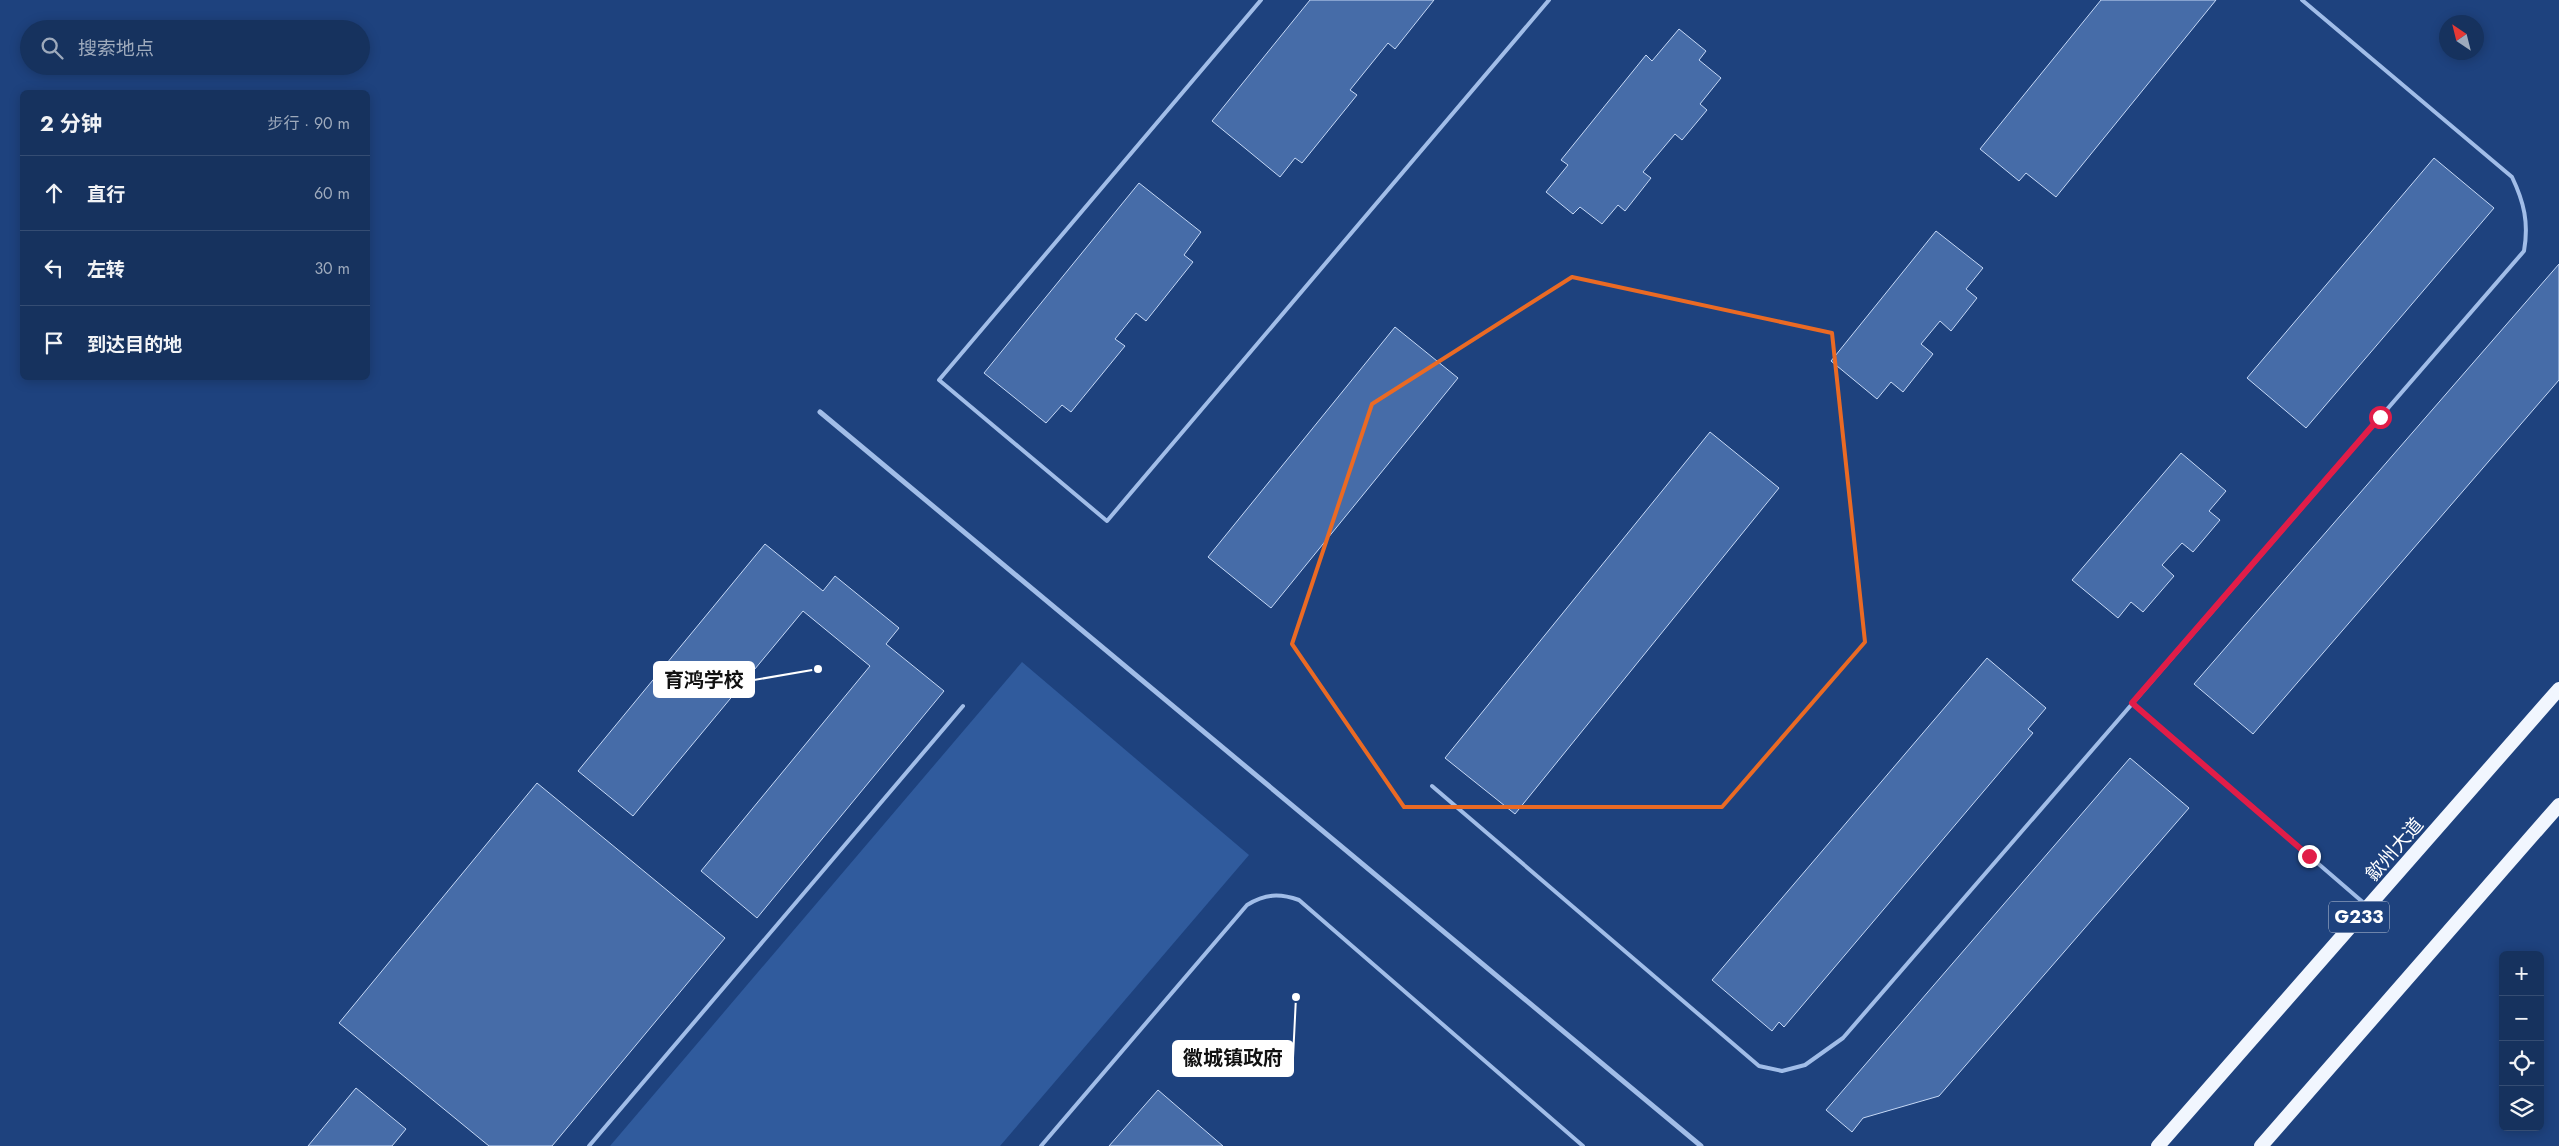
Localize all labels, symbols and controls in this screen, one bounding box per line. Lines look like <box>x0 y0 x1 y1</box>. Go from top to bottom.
north arrow <box>2439 15 2484 60</box>
search box <box>20 20 370 75</box>
icon: search <box>38 34 66 62</box>
text: 搜索地点 <box>78 35 154 62</box>
text: 2 分钟 <box>40 109 102 139</box>
text: 步行 · 90 m <box>268 112 350 135</box>
icon: ahead <box>40 179 68 207</box>
text: 直行 <box>87 181 125 208</box>
text: 60 m <box>314 182 350 205</box>
icon: left <box>40 254 68 282</box>
text: 左转 <box>87 256 125 283</box>
text: 30 m <box>314 257 350 280</box>
icon: arrive <box>40 329 68 357</box>
text: 到达目的地 <box>87 331 182 358</box>
route start <box>2369 406 2392 429</box>
callout: 育鸿学校 <box>654 662 754 697</box>
text: 育鸿学校 <box>664 666 744 695</box>
street label: 歙州大道 <box>2359 812 2430 887</box>
route end <box>2298 845 2321 868</box>
road number: G233 <box>2329 902 2389 932</box>
map controls <box>2499 951 2544 1131</box>
button: + <box>2499 951 2544 996</box>
button: − <box>2499 996 2544 1041</box>
callout: 徽城镇政府 <box>1173 1041 1293 1076</box>
button: locate <box>2499 1041 2544 1086</box>
text: 徽城镇政府 <box>1183 1044 1283 1073</box>
button: layers <box>2499 1086 2544 1131</box>

